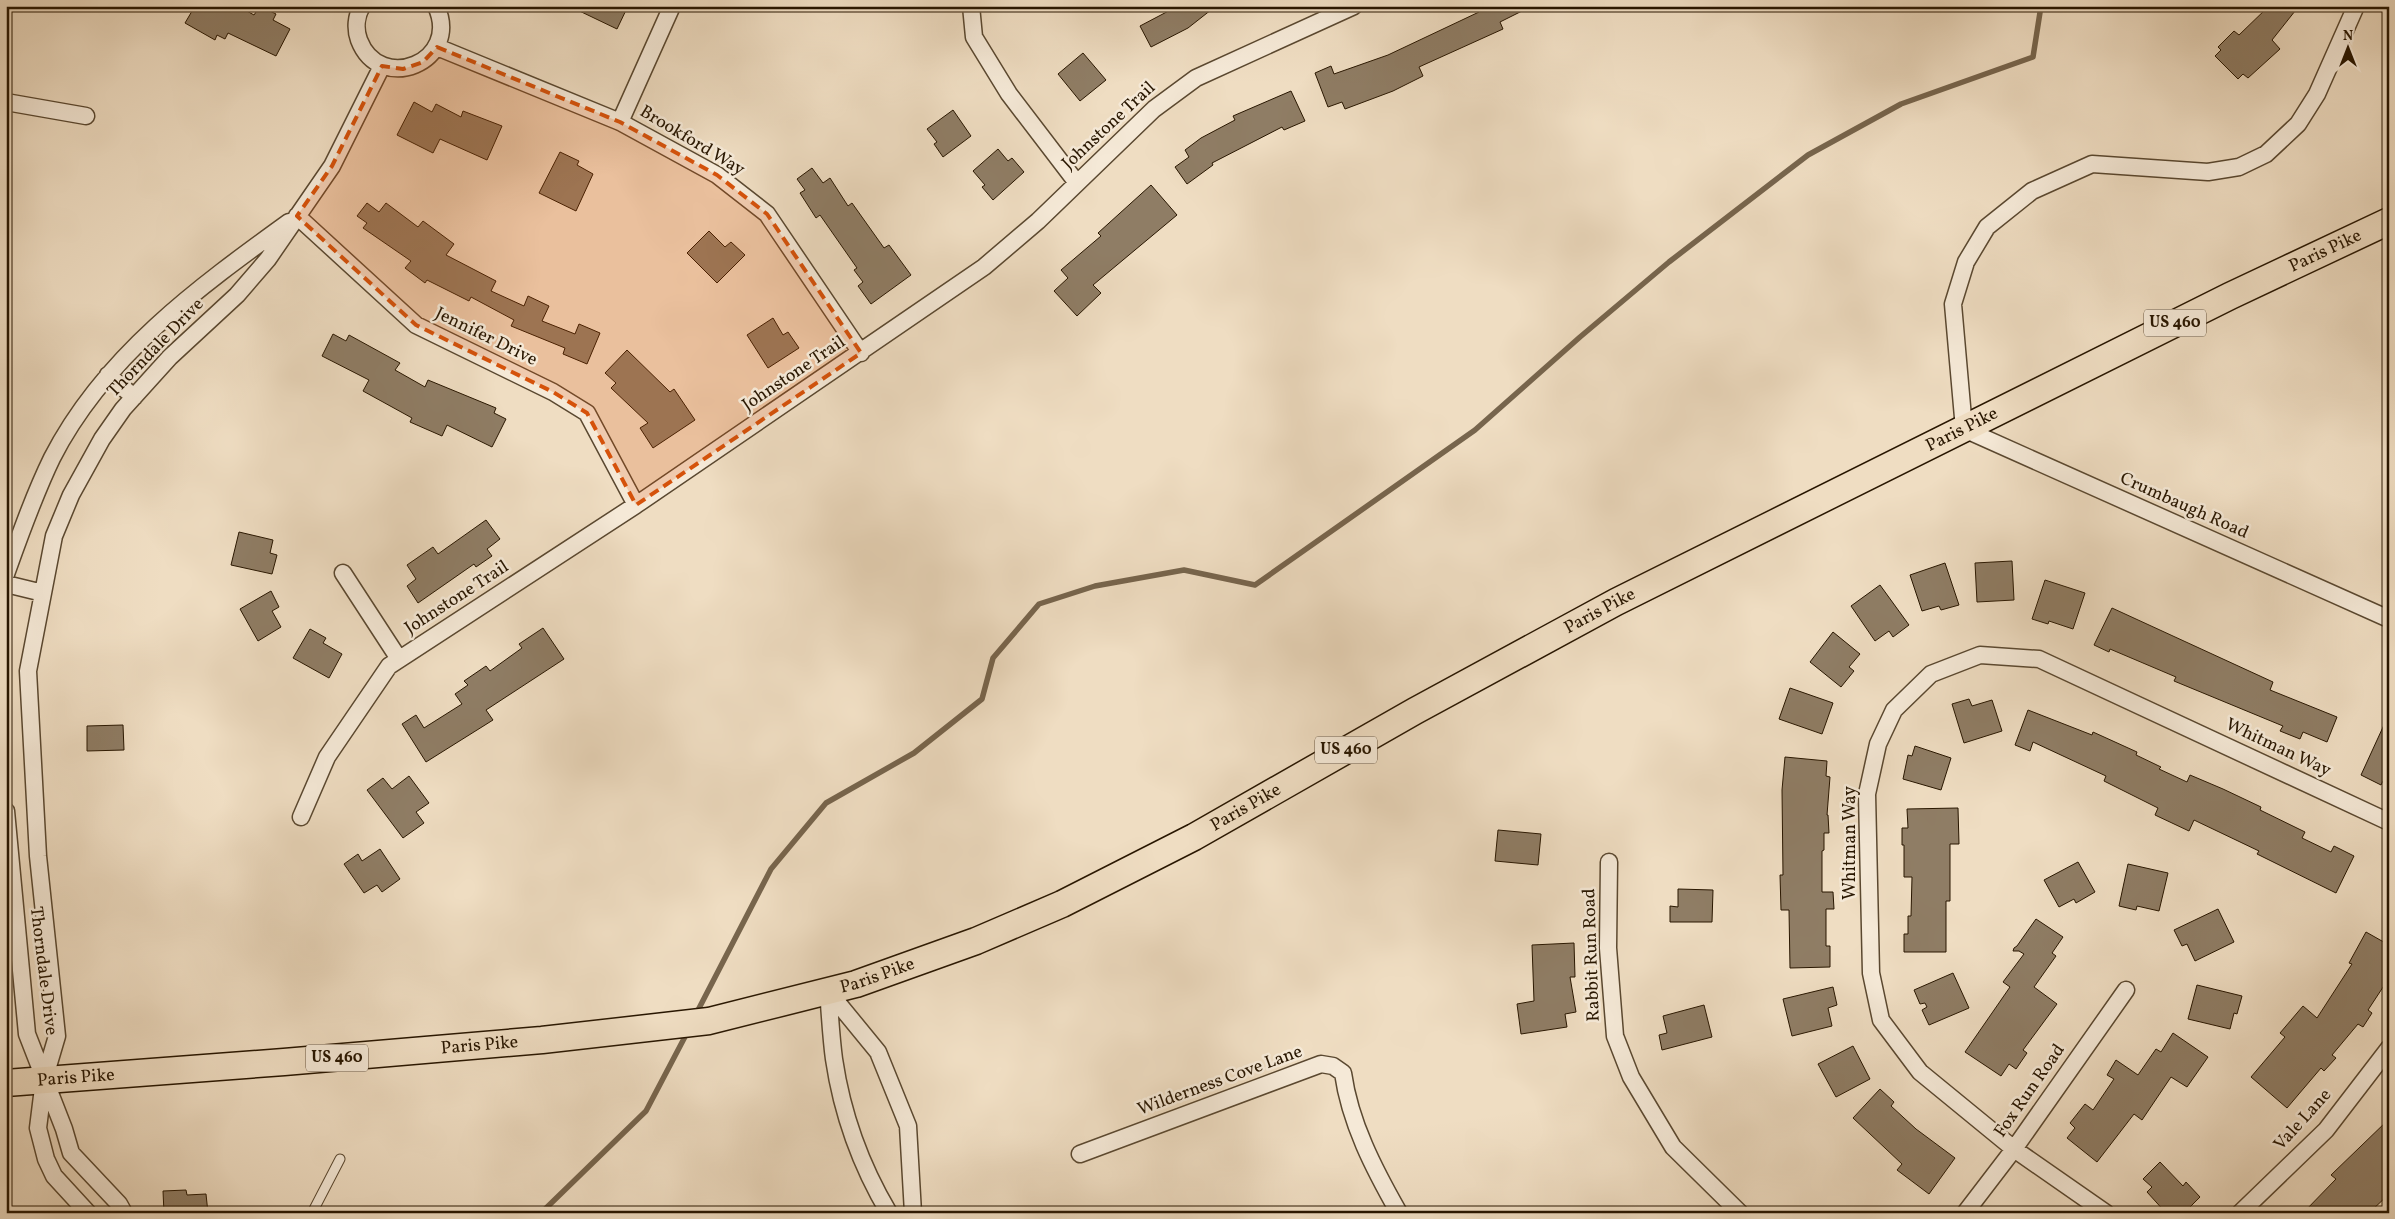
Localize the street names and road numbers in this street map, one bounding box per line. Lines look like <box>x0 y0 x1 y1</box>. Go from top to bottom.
street label: Johnstone Trail <box>1057 76 1161 176</box>
street label: Brookford Way <box>635 100 750 182</box>
street label: Paris Pike <box>2285 223 2366 279</box>
street label: Thorndale Drive <box>102 293 210 403</box>
street label: Jennifer Drive <box>431 301 541 373</box>
road number: US 460 <box>2144 309 2206 336</box>
street label: Johnstone Trail <box>737 330 851 418</box>
street label: Paris Pike <box>1922 401 2002 458</box>
street label: Crumbaugh Road <box>2116 466 2252 546</box>
street label: Johnstone Trail <box>400 555 514 641</box>
street label: Paris Pike <box>1560 582 1640 640</box>
street label: Whitman Way <box>2221 713 2335 784</box>
road number: US 460 <box>1315 736 1377 764</box>
street label: Paris Pike <box>1206 777 1286 838</box>
street label: Whitman Way <box>1838 786 1863 900</box>
street label: Rabbit Run Road <box>1577 888 1607 1022</box>
street label: Thorndale Drive <box>23 905 63 1037</box>
street label: Paris Pike <box>837 951 918 1000</box>
street label: Paris Pike <box>440 1030 519 1061</box>
street label: Fox Run Road <box>1989 1039 2071 1143</box>
street label: Wilderness Cove Lane <box>1134 1040 1306 1122</box>
road number: US 460 <box>306 1044 368 1072</box>
street label: Paris Pike <box>36 1062 115 1093</box>
street label: Vale Lane <box>2268 1084 2338 1156</box>

